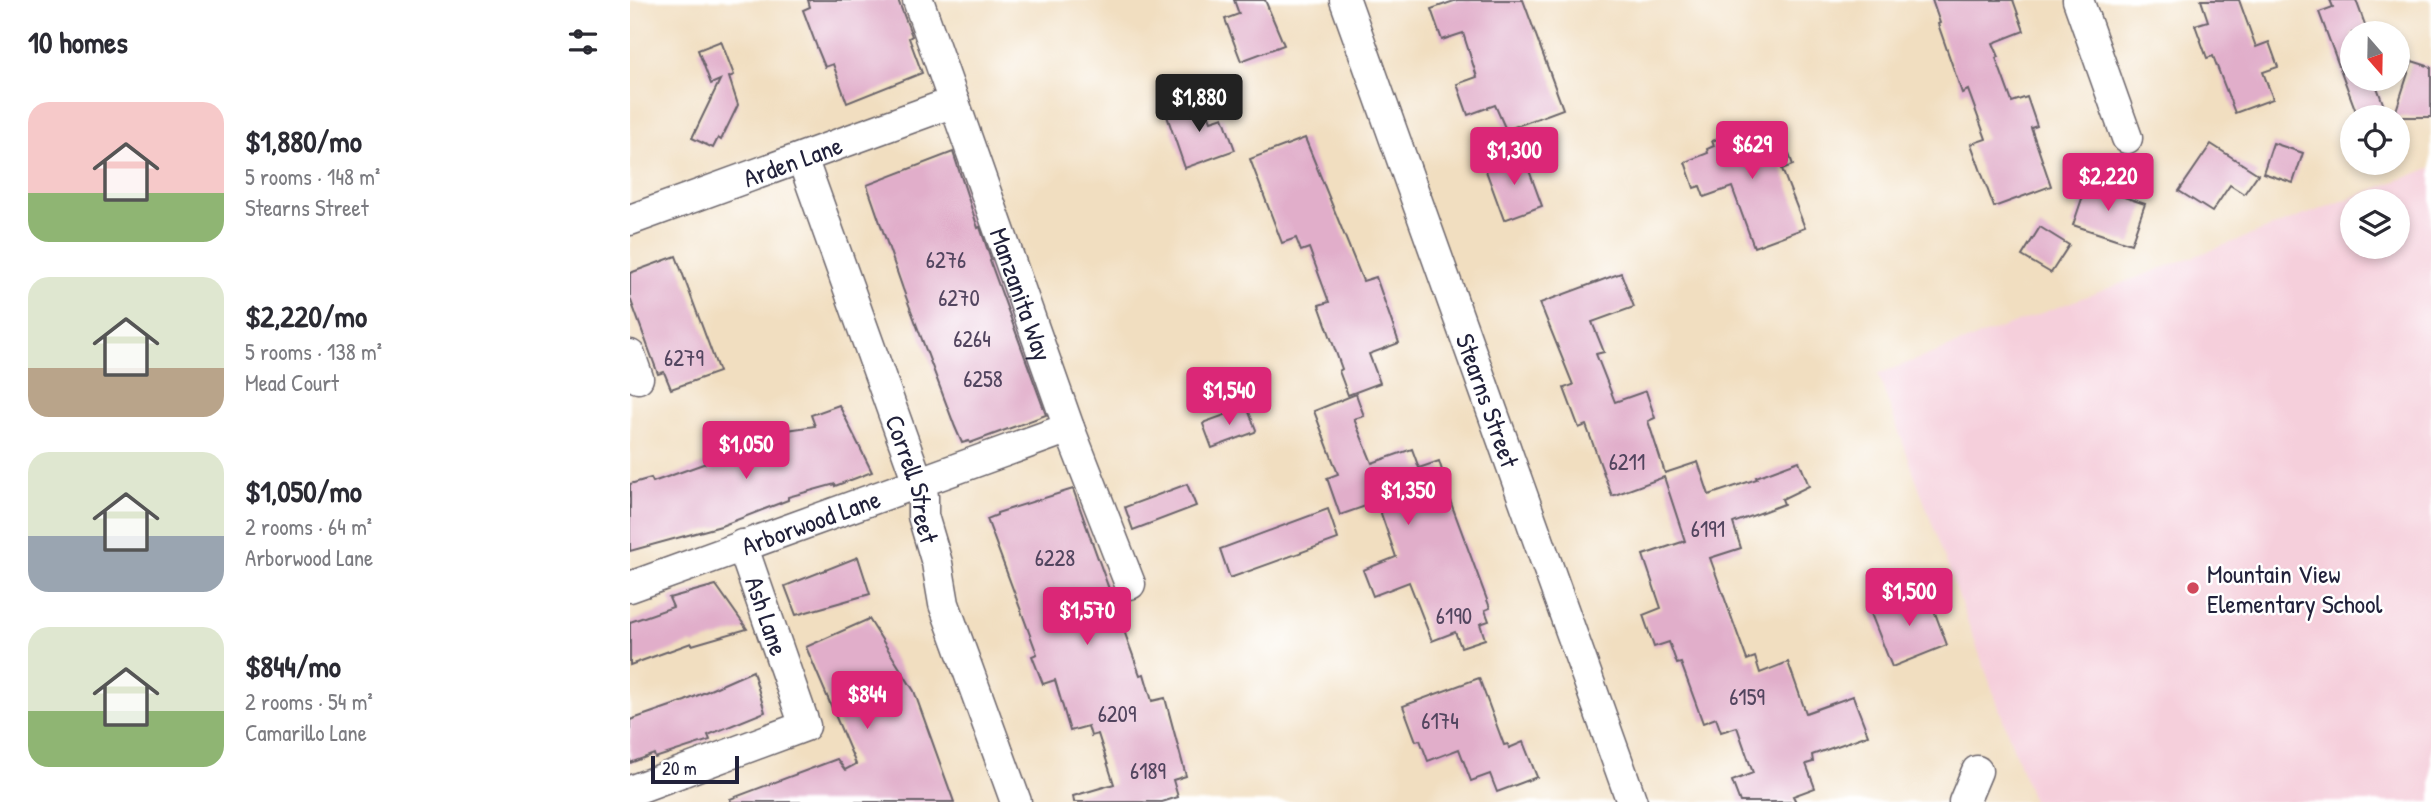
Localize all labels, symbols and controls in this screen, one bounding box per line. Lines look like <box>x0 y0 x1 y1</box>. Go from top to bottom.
north arrow <box>2340 21 2410 91</box>
map controls <box>2340 21 2410 259</box>
text: 10 homes <box>28 22 128 62</box>
icon: filters <box>564 23 602 61</box>
pin: $1,880 <box>1142 74 1256 134</box>
text: $1,880 <box>1172 81 1226 112</box>
button: locate <box>2340 105 2410 175</box>
text: $1,880/mo <box>245 121 362 161</box>
pin: $629 <box>1711 122 1793 181</box>
street label: Arden Lane <box>738 127 847 195</box>
pin: $1,300 <box>1457 128 1571 187</box>
text: $629 <box>1732 128 1772 159</box>
icon: home <box>84 130 168 214</box>
text: $1,300 <box>1486 134 1542 165</box>
pin: $2,220 <box>2051 154 2165 213</box>
text: $2,220 <box>2079 160 2137 191</box>
text: 5 rooms · 148 m² <box>245 161 380 192</box>
button: layers <box>2340 189 2410 259</box>
text: Stearns Street <box>245 192 369 223</box>
street label: Manzanita Way <box>982 223 1061 365</box>
house number: 6276 <box>926 244 966 275</box>
house number: 6270 <box>938 282 980 313</box>
text: $2,220/mo <box>245 296 367 336</box>
icon: home <box>84 305 168 389</box>
house number: 6264 <box>953 323 991 354</box>
street label: Stearns Street <box>1448 328 1529 473</box>
text: 5 rooms · 138 m² <box>245 336 382 367</box>
house number: 6279 <box>664 342 704 373</box>
house number: 6258 <box>963 363 1003 394</box>
text: Mead Court <box>245 367 339 398</box>
pin: $1,540 <box>1172 368 1286 427</box>
text: $1,540 <box>1202 374 1256 405</box>
street label: Correll Street <box>878 410 948 548</box>
pin: $1,050 <box>689 421 803 481</box>
text: $1,050 <box>719 428 774 459</box>
house number: 6211 <box>1609 446 1645 477</box>
pin: $1,350 <box>1351 468 1465 527</box>
text: $1,050/mo <box>245 471 362 511</box>
text: $1,350 <box>1381 474 1436 505</box>
icon: home <box>84 480 168 564</box>
street label: Arborwood Lane <box>736 480 885 563</box>
text: 2 rooms · 64 m² <box>245 511 372 542</box>
house number: 6191 <box>1691 513 1725 544</box>
text: Arborwood Lane <box>245 542 373 573</box>
house number: 6228 <box>1035 542 1075 573</box>
place label: Mountain View Elementary School <box>2207 556 2383 621</box>
pin: $1,500 <box>1852 568 1966 628</box>
street label: Ash Lane <box>737 572 797 660</box>
text: $1,500 <box>1882 575 1937 606</box>
marker: Mountain View Elementary School <box>2185 580 2201 596</box>
pin: $1,570 <box>1030 588 1144 647</box>
text: $1,570 <box>1059 594 1115 625</box>
house number: 6190 <box>1436 600 1472 631</box>
text: $844/mo <box>245 646 341 686</box>
icon: home <box>84 655 168 739</box>
pin: $844 <box>826 672 908 731</box>
text: $844 <box>848 678 886 709</box>
house number: 6159 <box>1729 681 1765 712</box>
text: 2 rooms · 54 m² <box>245 686 373 717</box>
house number: 6209 <box>1098 698 1136 729</box>
house number: 6174 <box>1421 705 1459 736</box>
text: Camarillo Lane <box>245 717 367 748</box>
scale bar <box>651 753 738 785</box>
text: 20 m <box>662 755 697 781</box>
house number: 6189 <box>1130 755 1166 786</box>

